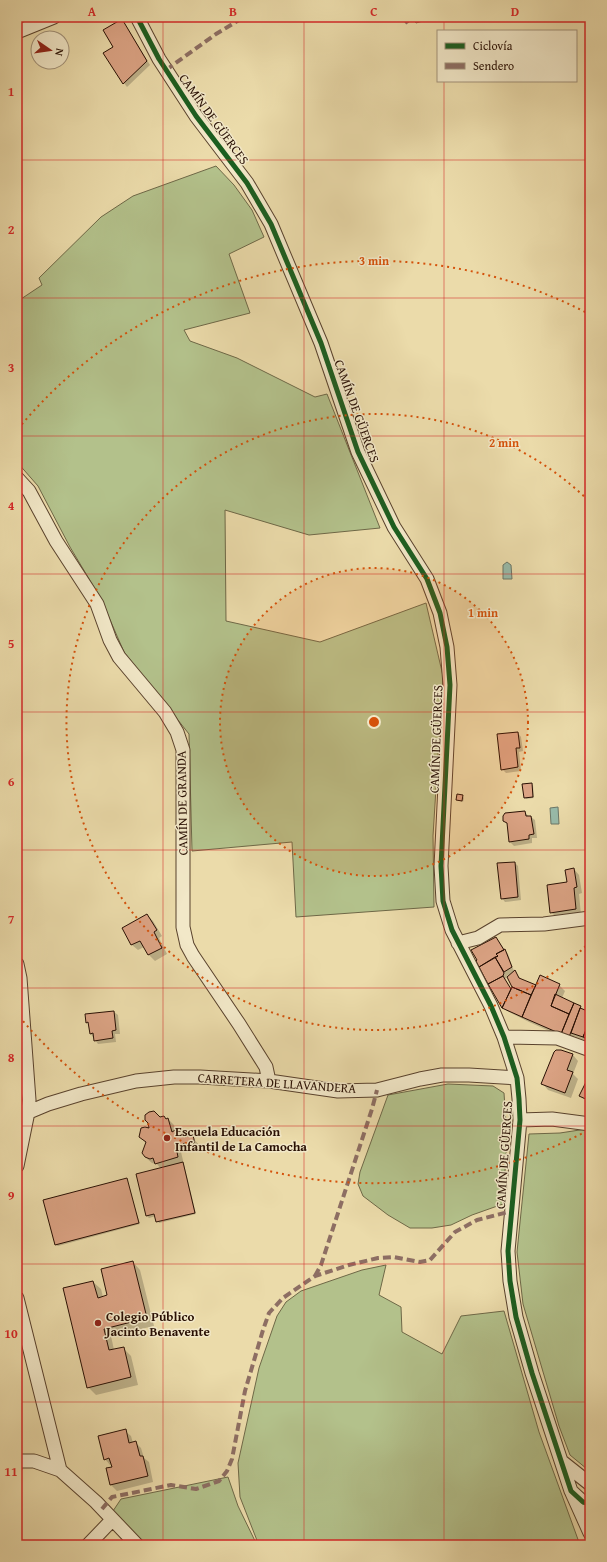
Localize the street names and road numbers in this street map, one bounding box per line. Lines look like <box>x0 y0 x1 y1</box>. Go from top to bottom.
street label: CAMÍN DE GÜERCES <box>175 70 253 168</box>
street label: CAMÍN DE GÜERCES <box>330 357 384 465</box>
street label: CAMÍN DE GÜERCES <box>425 685 447 793</box>
street label: CAMÍN DE GRANDA <box>172 750 192 856</box>
street label: CARRETERA DE LLAVANDERA <box>197 1068 357 1098</box>
street label: CAMÍN DE GÜERCES <box>491 1100 517 1210</box>

